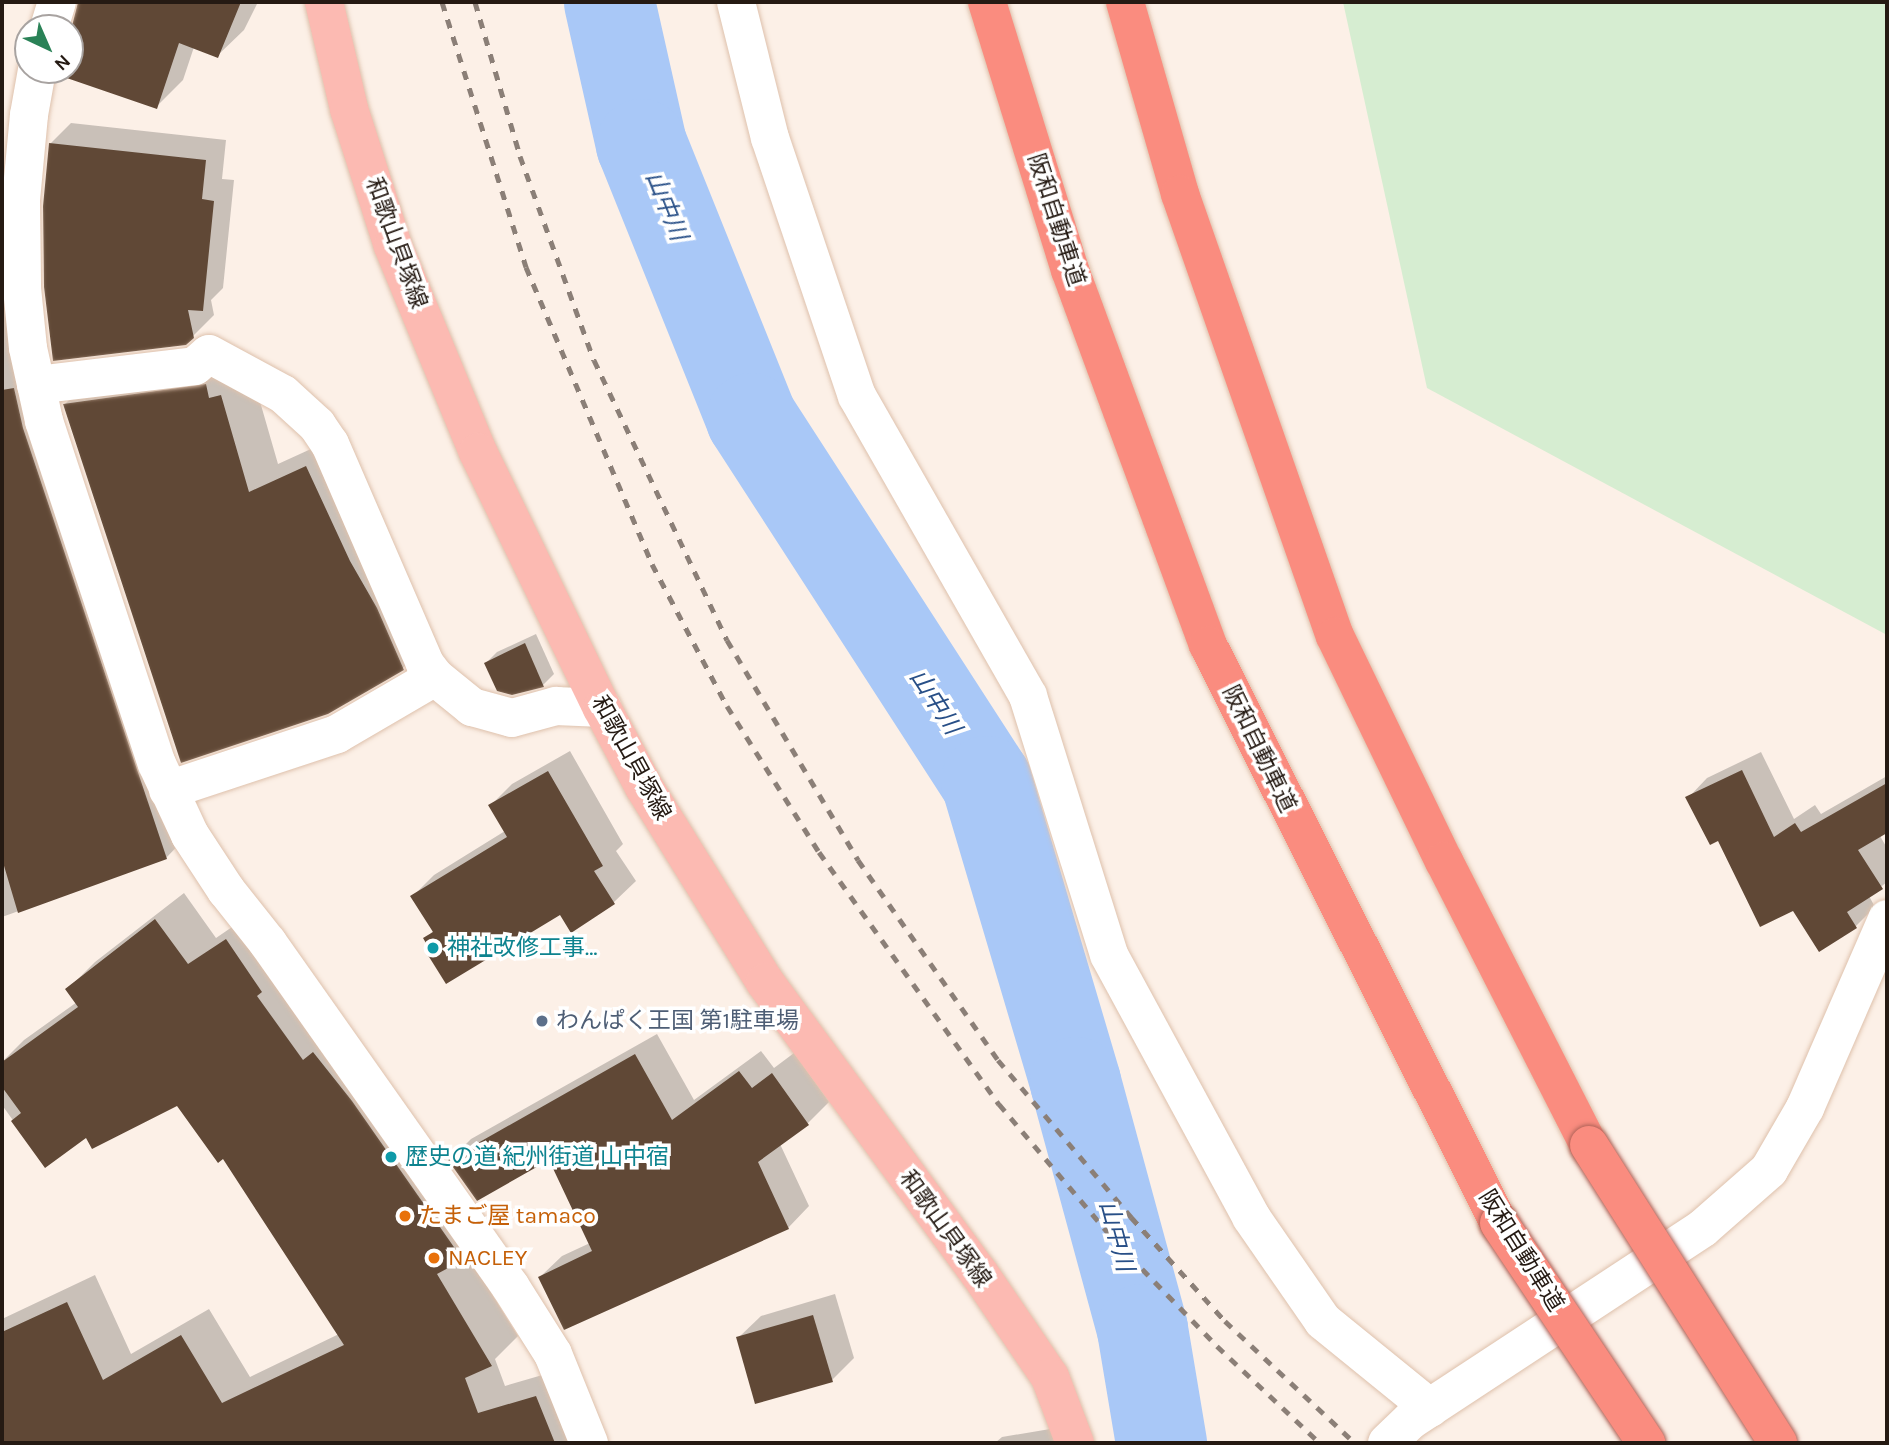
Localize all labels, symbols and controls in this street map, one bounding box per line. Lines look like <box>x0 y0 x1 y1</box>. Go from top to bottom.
north arrow <box>14 14 84 84</box>
text: N <box>50 50 75 75</box>
street label: 阪和自動車道 <box>1022 150 1090 290</box>
water label: 山中川 <box>639 167 693 245</box>
street label: 和歌山貝塚線 <box>359 173 433 313</box>
water label: 山中川 <box>903 664 967 740</box>
street label: 阪和自動車道 <box>1216 681 1302 817</box>
street label: 和歌山貝塚線 <box>585 691 677 825</box>
place label: 神社改修工事… <box>447 934 597 962</box>
marker: 神社改修工事… <box>425 940 441 956</box>
place label: わんぱく王国 第1駐車場 <box>556 1007 799 1035</box>
marker: わんぱく王国 第1駐車場 <box>534 1013 550 1029</box>
place label: 歴史の道 紀州街道 山中宿 <box>405 1143 669 1171</box>
marker: 歴史の道 紀州街道 山中宿 <box>383 1149 399 1165</box>
street label: 和歌山貝塚線 <box>893 1165 997 1293</box>
street label: 阪和自動車道 <box>1473 1185 1569 1317</box>
water label: 山中川 <box>1093 1197 1139 1275</box>
place label: たまご屋 tamaco <box>419 1202 596 1230</box>
marker: たまご屋 tamaco <box>397 1208 413 1224</box>
place label: NACLEY <box>448 1244 527 1272</box>
marker: NACLEY <box>426 1250 442 1266</box>

